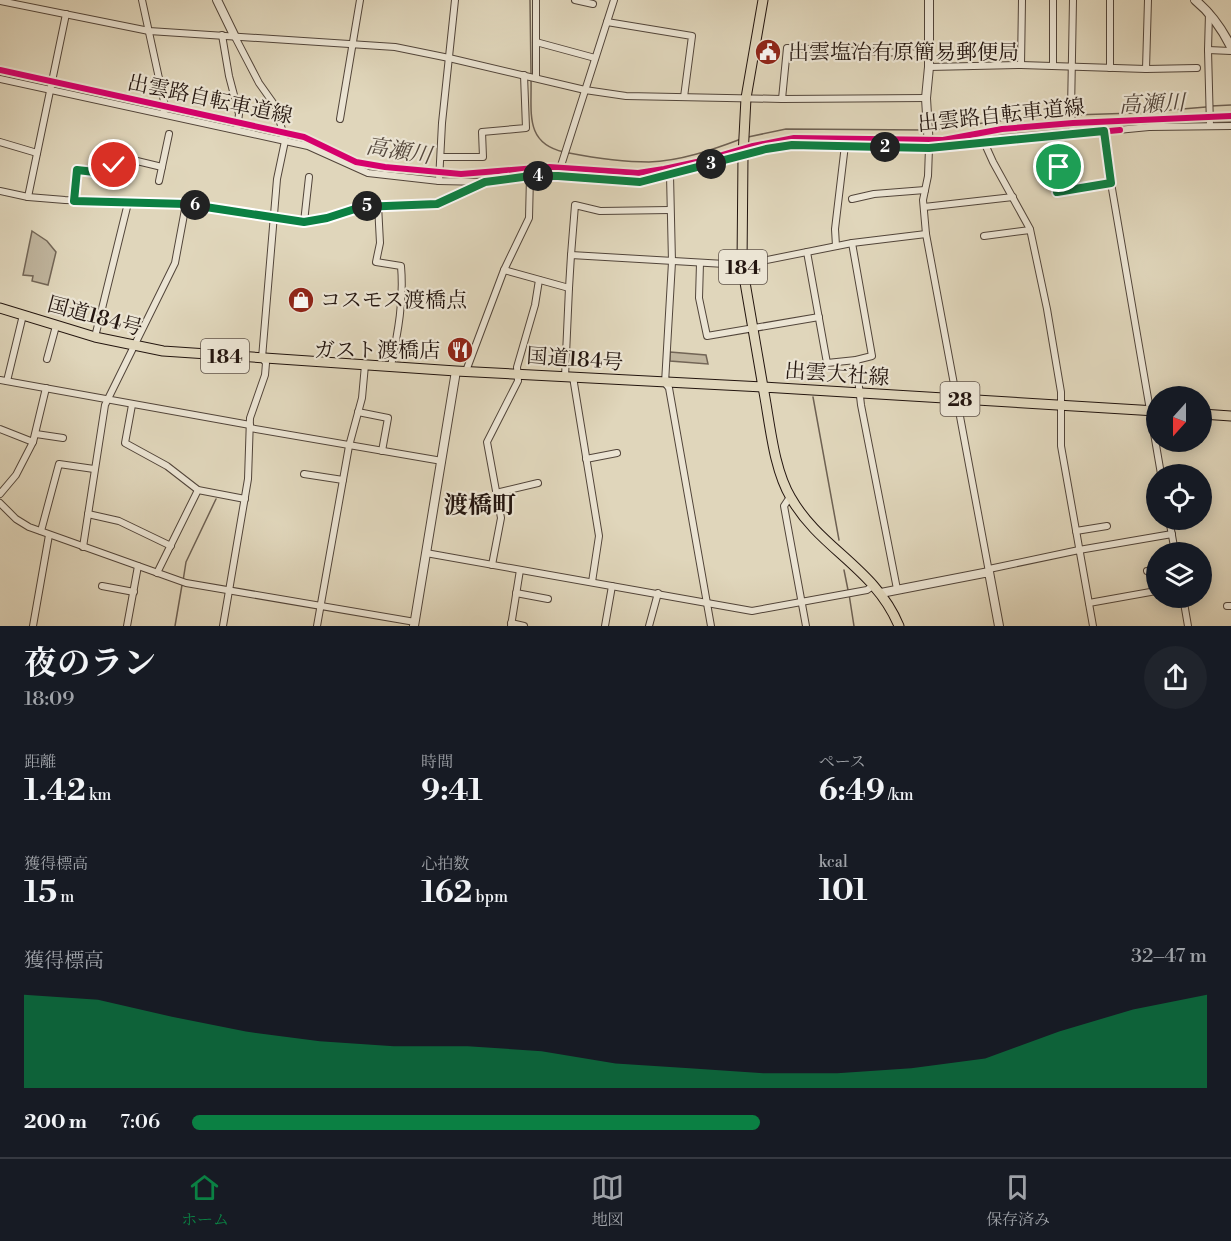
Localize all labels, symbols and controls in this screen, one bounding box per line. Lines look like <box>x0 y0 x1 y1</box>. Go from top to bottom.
public building icon: 出雲塩冶有原簡易郵便局 <box>753 37 783 67</box>
place label: 出雲塩冶有原簡易郵便局 <box>788 40 1019 66</box>
street label: 出雲路自転車道線 <box>125 70 295 130</box>
water label: 高瀬川 <box>1119 90 1187 119</box>
street label: 出雲路自転車道線 <box>916 94 1086 138</box>
pin: 2 <box>870 132 900 162</box>
water label: 高瀬川 <box>364 133 435 170</box>
text: 2 <box>880 137 890 157</box>
pin <box>88 139 139 190</box>
pin <box>1033 141 1084 192</box>
icon: check <box>97 148 130 181</box>
pin: 3 <box>696 149 726 179</box>
icon: arrive <box>1042 150 1075 183</box>
text: 3 <box>706 154 716 174</box>
pin: 4 <box>523 161 553 191</box>
text: 4 <box>533 166 543 186</box>
pin: 6 <box>180 190 210 220</box>
pin: 5 <box>352 191 382 221</box>
text: 6 <box>190 195 200 215</box>
text: 5 <box>362 196 372 216</box>
road number: 184 <box>719 250 767 284</box>
shop icon: コスモス渡橋点 <box>286 285 316 315</box>
place label: コスモス渡橋点 <box>320 288 467 314</box>
street label: 国道184号 <box>44 292 145 342</box>
restaurant icon: ガスト渡橋店 <box>445 335 475 365</box>
place label: ガスト渡橋店 <box>314 338 440 364</box>
road number: 184 <box>201 339 249 373</box>
street label: 国道184号 <box>525 344 624 376</box>
street label: 出雲大社線 <box>784 358 890 392</box>
road number: 28 <box>940 382 980 416</box>
north arrow <box>1146 386 1212 452</box>
map controls <box>1146 386 1212 608</box>
button: locate <box>1146 464 1212 530</box>
district label: 渡橋町 <box>444 491 516 521</box>
button: layers <box>1146 542 1212 608</box>
text: 夜のラン <box>24 644 156 685</box>
button: share <box>1144 646 1207 709</box>
text: 18:09 <box>24 687 74 712</box>
text: 距離 <box>24 752 56 772</box>
text: 時間 <box>421 752 453 772</box>
text: ペース <box>819 752 866 772</box>
text: 1.42 <box>24 772 86 810</box>
text: 9:41 <box>421 772 483 810</box>
text: 6:49 <box>819 772 885 810</box>
text: km <box>86 785 111 805</box>
text: /km <box>885 785 914 805</box>
text: kcal <box>819 852 848 872</box>
text: 獲得標高 <box>24 854 88 874</box>
text: 心拍数 <box>421 854 469 874</box>
text: 101 <box>819 872 867 910</box>
text: 15 <box>24 874 57 912</box>
text: 162 <box>421 874 472 912</box>
text: m <box>57 887 74 907</box>
text: bpm <box>472 887 508 907</box>
text: 32–47 m <box>1131 944 1207 969</box>
text: 獲得標高 <box>24 949 104 974</box>
text: 200 m <box>24 1110 87 1135</box>
text: 7:06 <box>120 1110 160 1135</box>
tab: ホーム <box>181 1171 229 1230</box>
tab: 地図 <box>591 1171 624 1230</box>
tab: 保存済み <box>986 1171 1050 1230</box>

